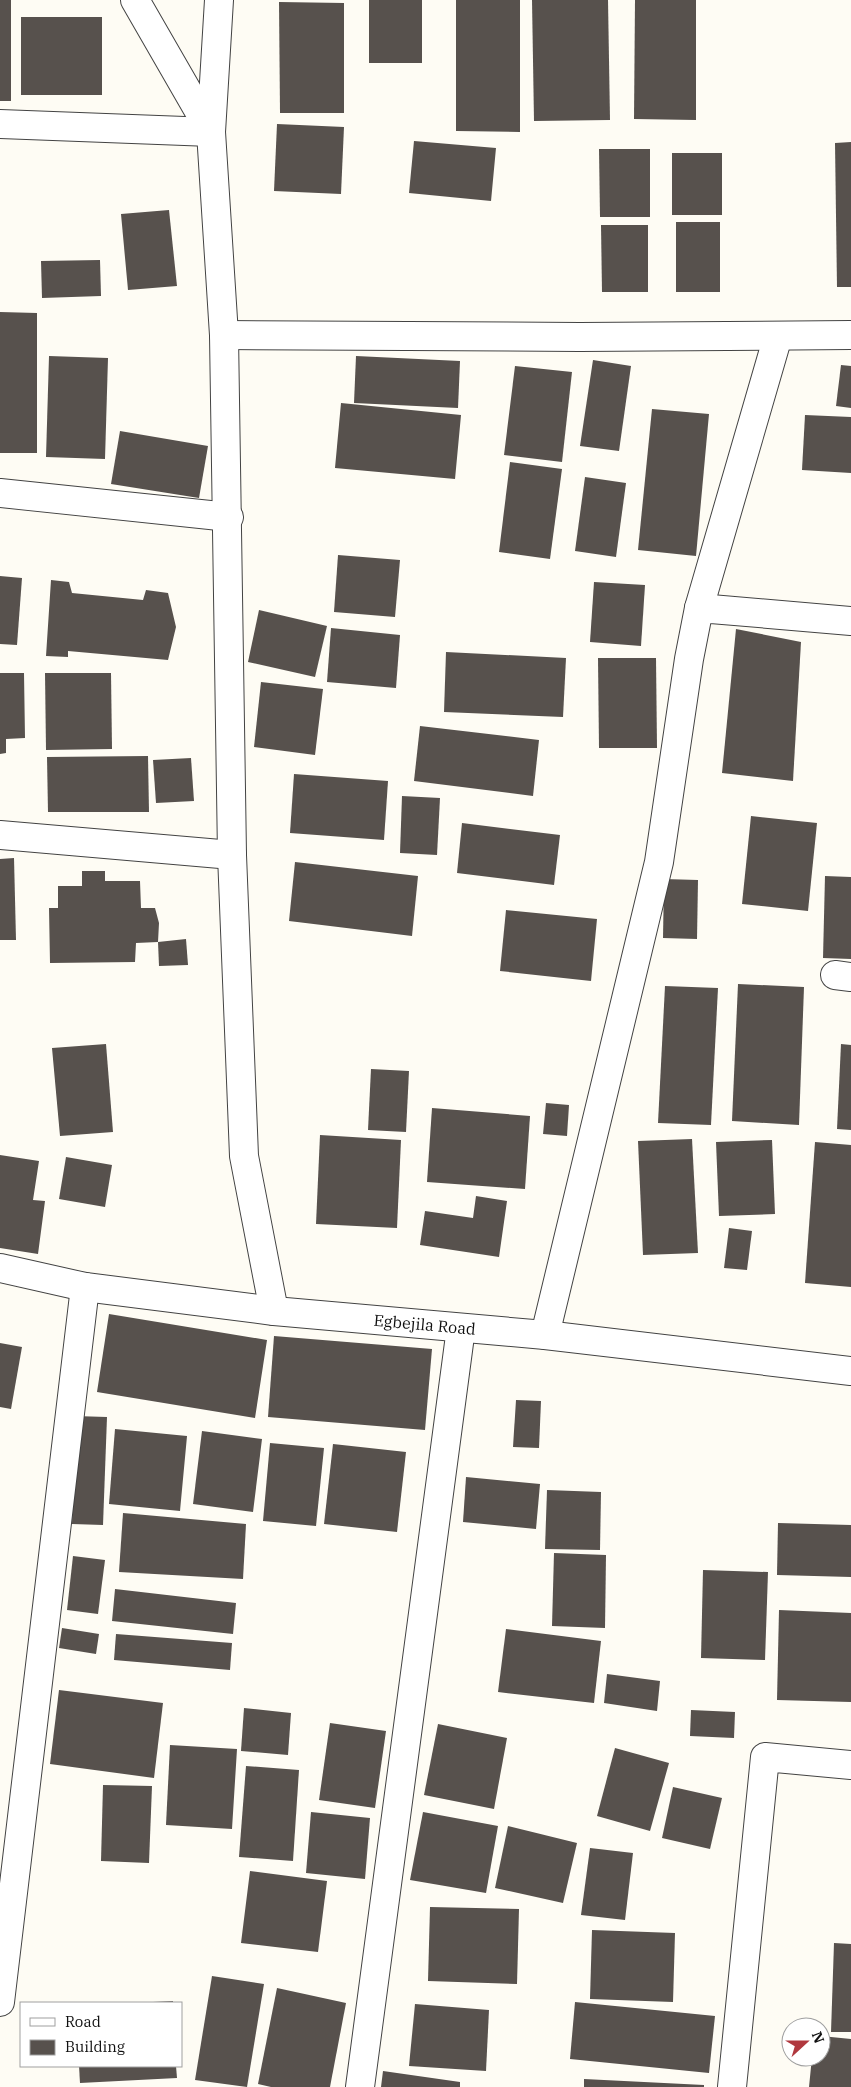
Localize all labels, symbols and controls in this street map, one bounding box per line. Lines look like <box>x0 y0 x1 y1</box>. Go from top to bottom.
street label: Egbejila Road <box>373 1310 477 1339</box>
legend <box>20 2002 182 2067</box>
text: Road <box>65 2012 101 2031</box>
north arrow <box>781 2017 831 2067</box>
text: N <box>808 2029 829 2046</box>
text: Building <box>65 2037 125 2056</box>

